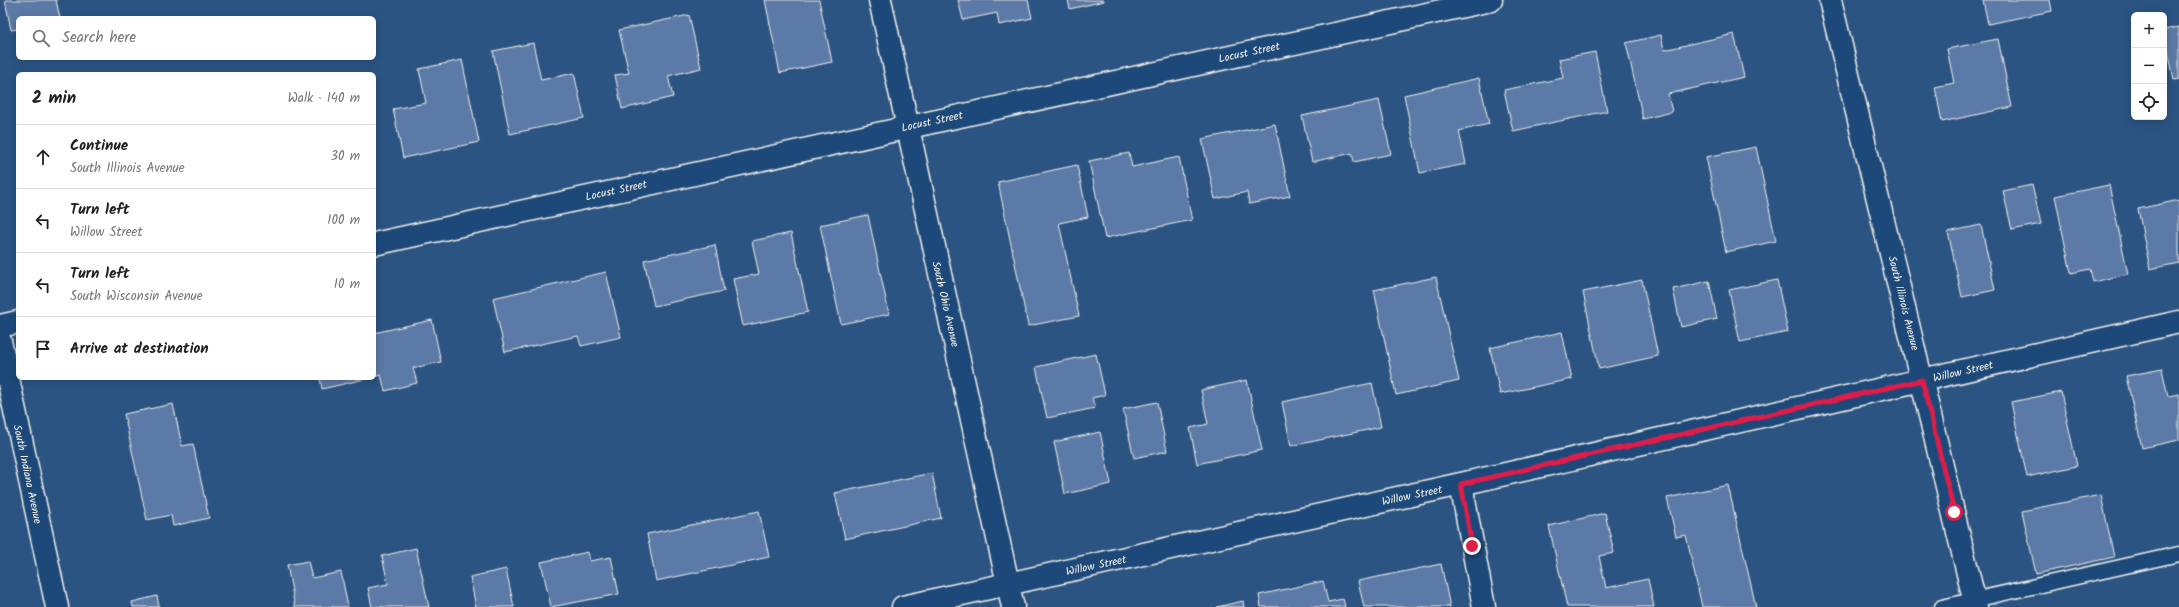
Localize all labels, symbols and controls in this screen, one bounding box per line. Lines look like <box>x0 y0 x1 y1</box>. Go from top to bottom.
map controls <box>2131 12 2167 120</box>
button: + <box>2131 12 2167 48</box>
search box <box>16 16 376 60</box>
text: Search here <box>62 26 136 50</box>
icon: search <box>30 27 52 49</box>
street label: Locust Street <box>1217 38 1282 68</box>
button: − <box>2131 48 2167 84</box>
button: locate <box>2131 84 2167 120</box>
text: 2 min <box>32 85 76 112</box>
text: Walk · 140 m <box>288 88 360 109</box>
street label: Locust Street <box>900 107 965 137</box>
text: Continue <box>70 134 128 158</box>
icon: ahead <box>32 146 54 168</box>
text: 30 m <box>331 146 360 167</box>
text: South Illinois Avenue <box>70 158 185 179</box>
street label: Locust Street <box>584 176 649 206</box>
text: Turn left <box>70 198 130 222</box>
icon: left <box>32 210 54 232</box>
text: 100 m <box>327 210 360 231</box>
text: Willow Street <box>70 222 142 243</box>
street label: South Illinois Avenue <box>1883 254 1924 353</box>
street label: South Ohio Avenue <box>926 259 964 349</box>
text: Turn left <box>70 262 130 286</box>
icon: left <box>32 274 54 296</box>
text: 10 m <box>334 274 360 295</box>
text: South Wisconsin Avenue <box>70 286 203 307</box>
text: Arrive at destination <box>70 337 209 361</box>
icon: arrive <box>32 338 54 360</box>
street label: Willow Street <box>1931 356 1996 388</box>
street label: South Indiana Avenue <box>8 423 46 526</box>
street label: Willow Street <box>1380 481 1445 511</box>
route start <box>1945 503 1963 521</box>
route end <box>1463 537 1481 555</box>
street label: Willow Street <box>1064 551 1129 581</box>

